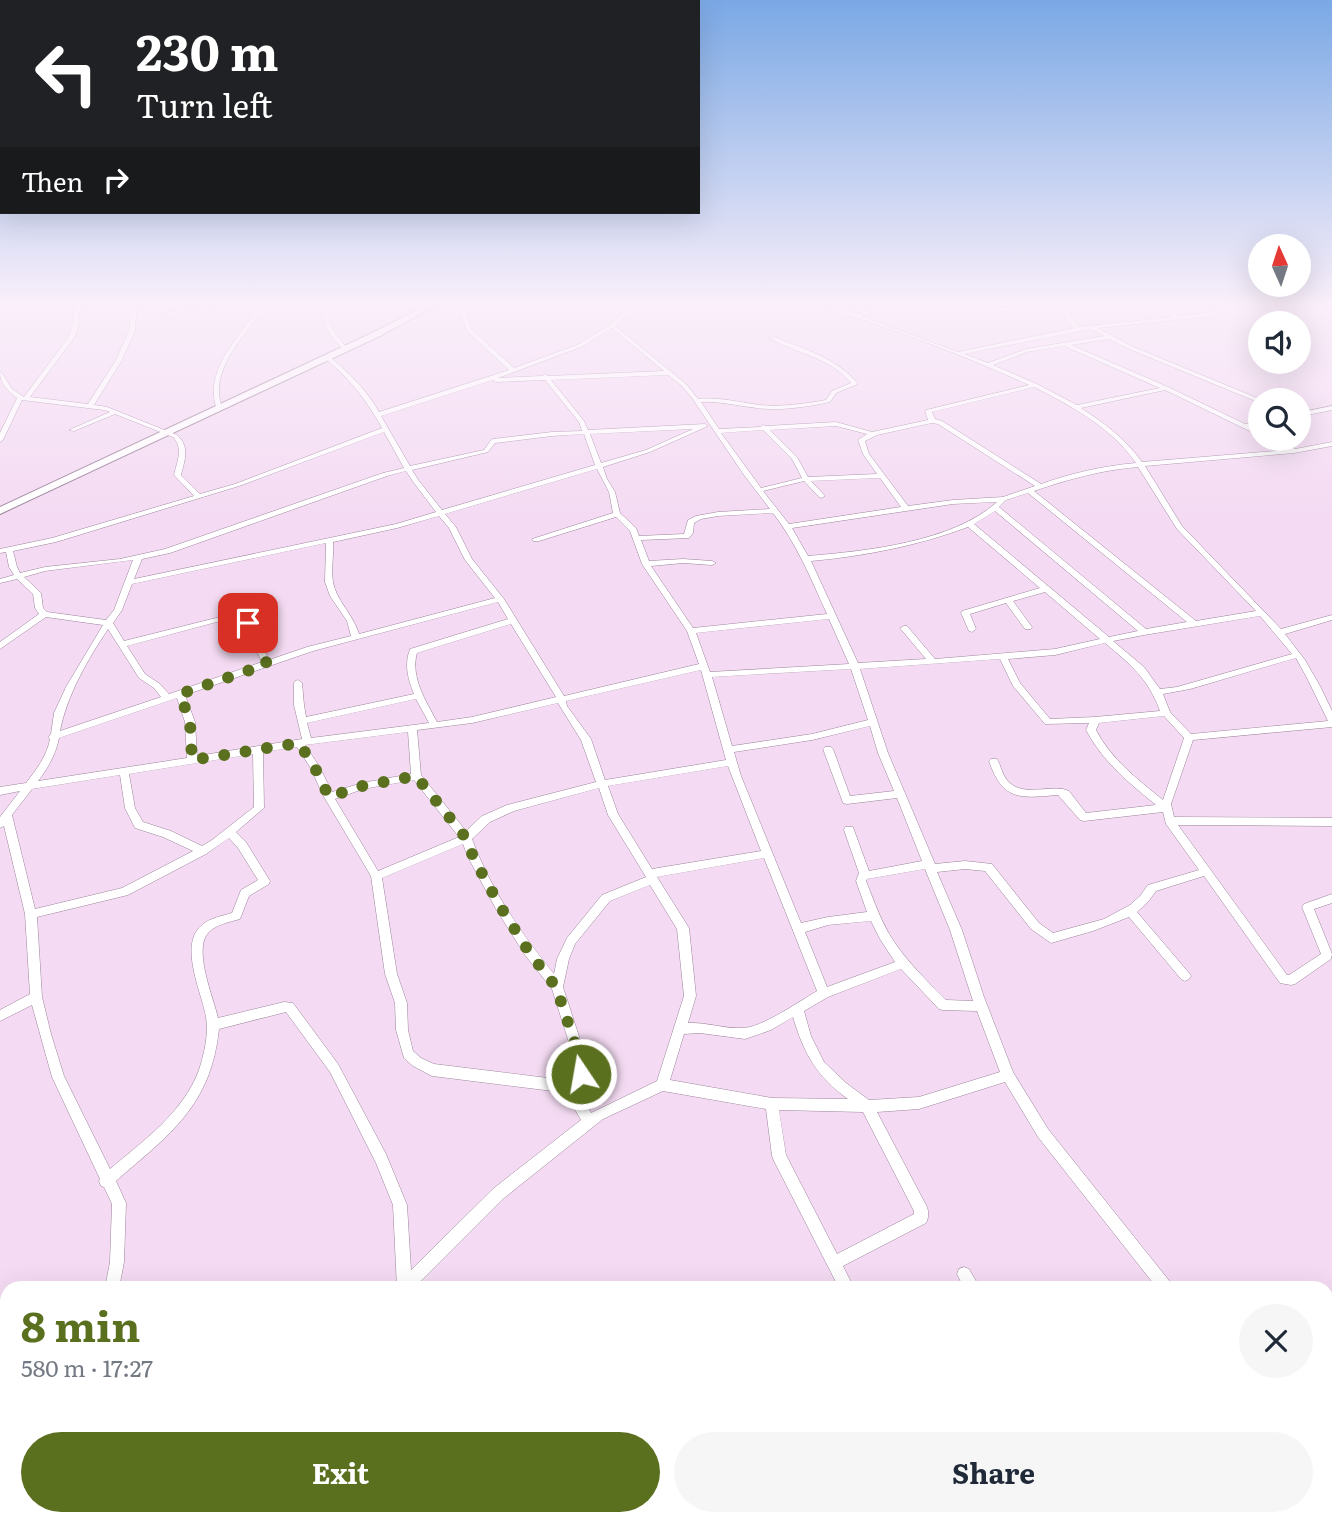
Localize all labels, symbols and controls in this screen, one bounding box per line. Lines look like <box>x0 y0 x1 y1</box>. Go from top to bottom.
text: 230 m <box>136 13 279 86</box>
icon: left <box>21 28 112 119</box>
text: Turn left <box>136 80 273 128</box>
text: Then <box>21 161 83 200</box>
icon: right <box>97 161 135 199</box>
north arrow <box>1248 234 1311 298</box>
map controls <box>1248 234 1311 451</box>
button: sound <box>1248 311 1311 374</box>
button: search <box>1248 388 1311 451</box>
pin <box>218 593 278 653</box>
icon: arrive <box>229 604 267 642</box>
position arrow <box>544 1037 618 1111</box>
text: 8 min <box>21 1293 141 1355</box>
button: close <box>1239 1304 1313 1378</box>
text: 580 m · 17:27 <box>21 1350 153 1384</box>
button: Exit <box>21 1432 660 1512</box>
button: Share <box>674 1432 1313 1512</box>

